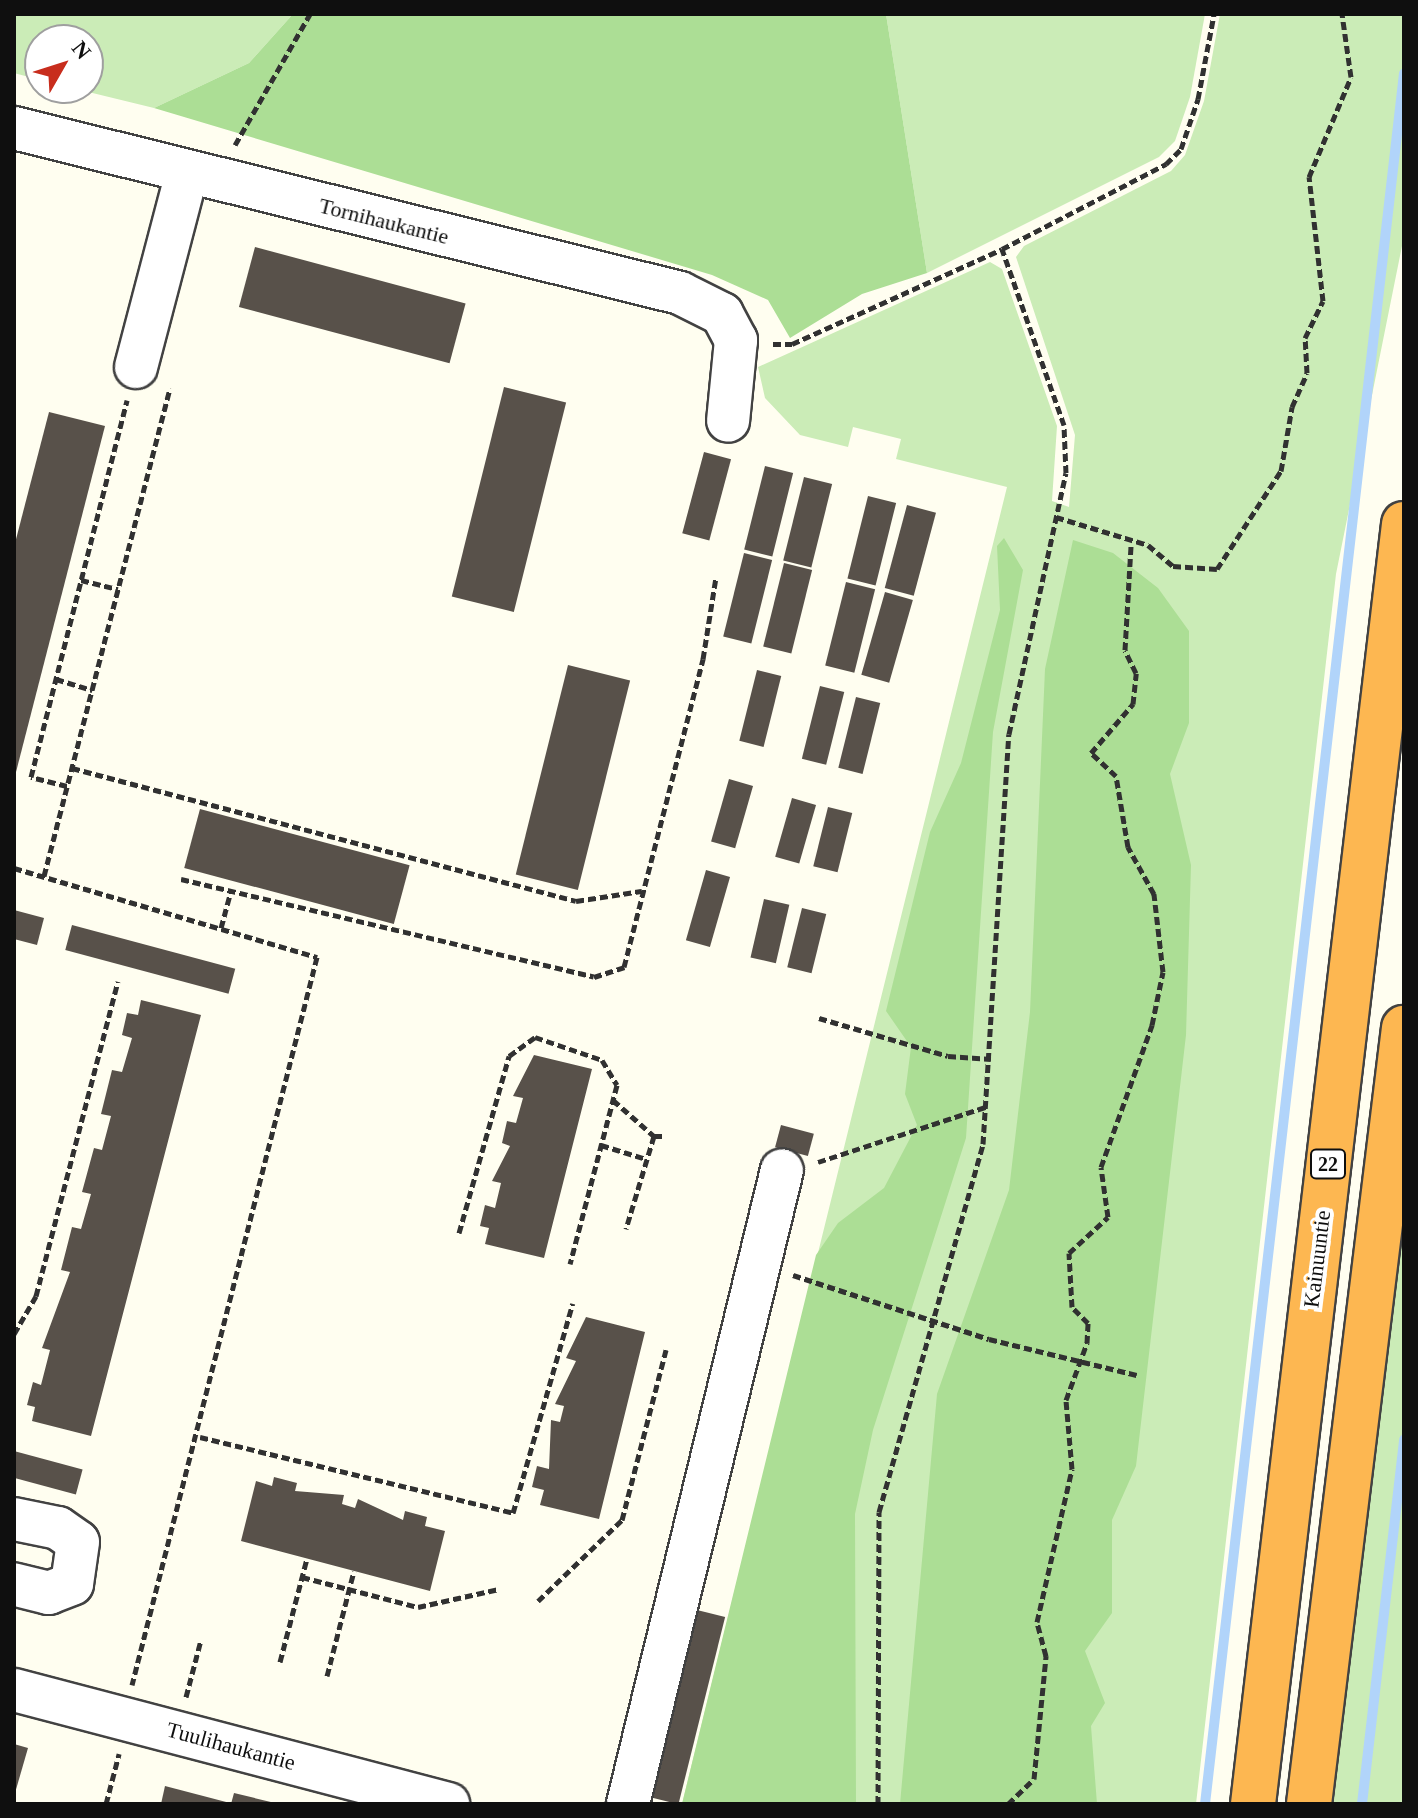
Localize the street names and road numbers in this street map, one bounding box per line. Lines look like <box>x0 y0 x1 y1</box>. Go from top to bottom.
street label: Tornihaukantie <box>316 192 452 250</box>
road number: 22 <box>1310 1148 1346 1180</box>
street label: Kainuuntie <box>1298 1209 1336 1309</box>
street label: Tuulihaukantie <box>164 1716 298 1776</box>

